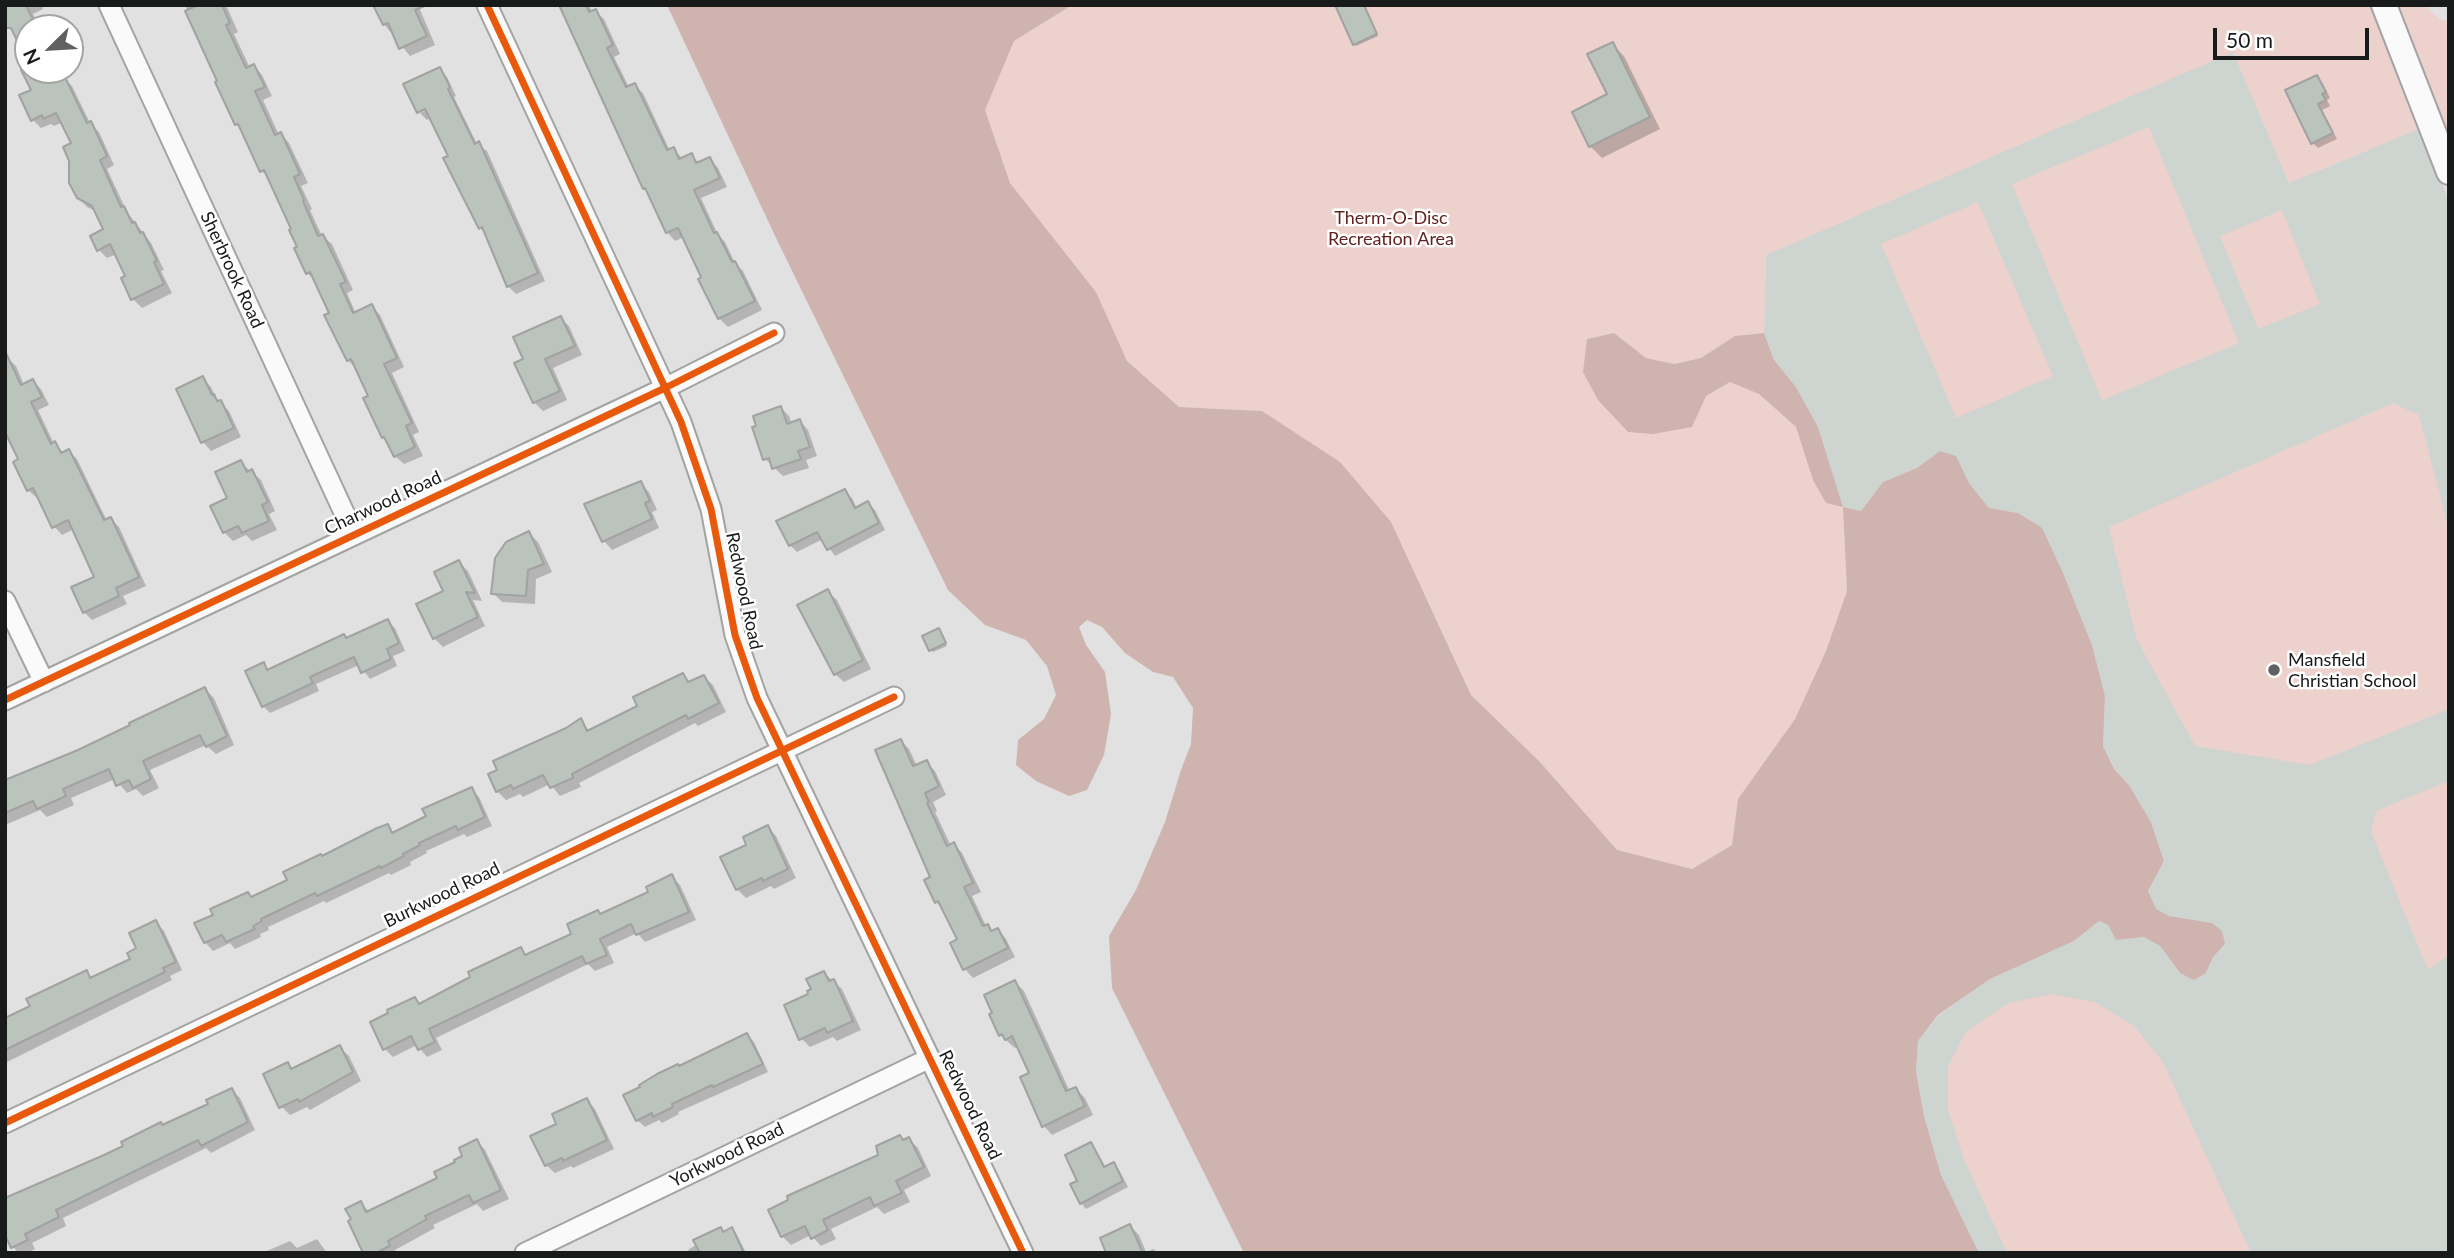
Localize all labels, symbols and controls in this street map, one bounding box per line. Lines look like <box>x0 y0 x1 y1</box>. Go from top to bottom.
north arrow <box>14 14 84 84</box>
scale bar <box>2216 14 2372 58</box>
text: 50 m <box>2226 27 2273 52</box>
text: N <box>18 46 45 68</box>
park label: Therm-O-Disc Recreation Area <box>1328 207 1454 249</box>
street label: Sherbrook Road <box>196 208 268 332</box>
street label: Charwood Road <box>321 466 445 540</box>
street label: Redwood Road <box>721 530 767 652</box>
place label: Mansfield Christian School <box>2288 649 2416 692</box>
marker: Mansfield Christian School <box>2266 662 2282 678</box>
street label: Burkwood Road <box>381 858 503 932</box>
street label: Redwood Road <box>934 1047 1006 1163</box>
street label: Yorkwood Road <box>666 1118 788 1192</box>

